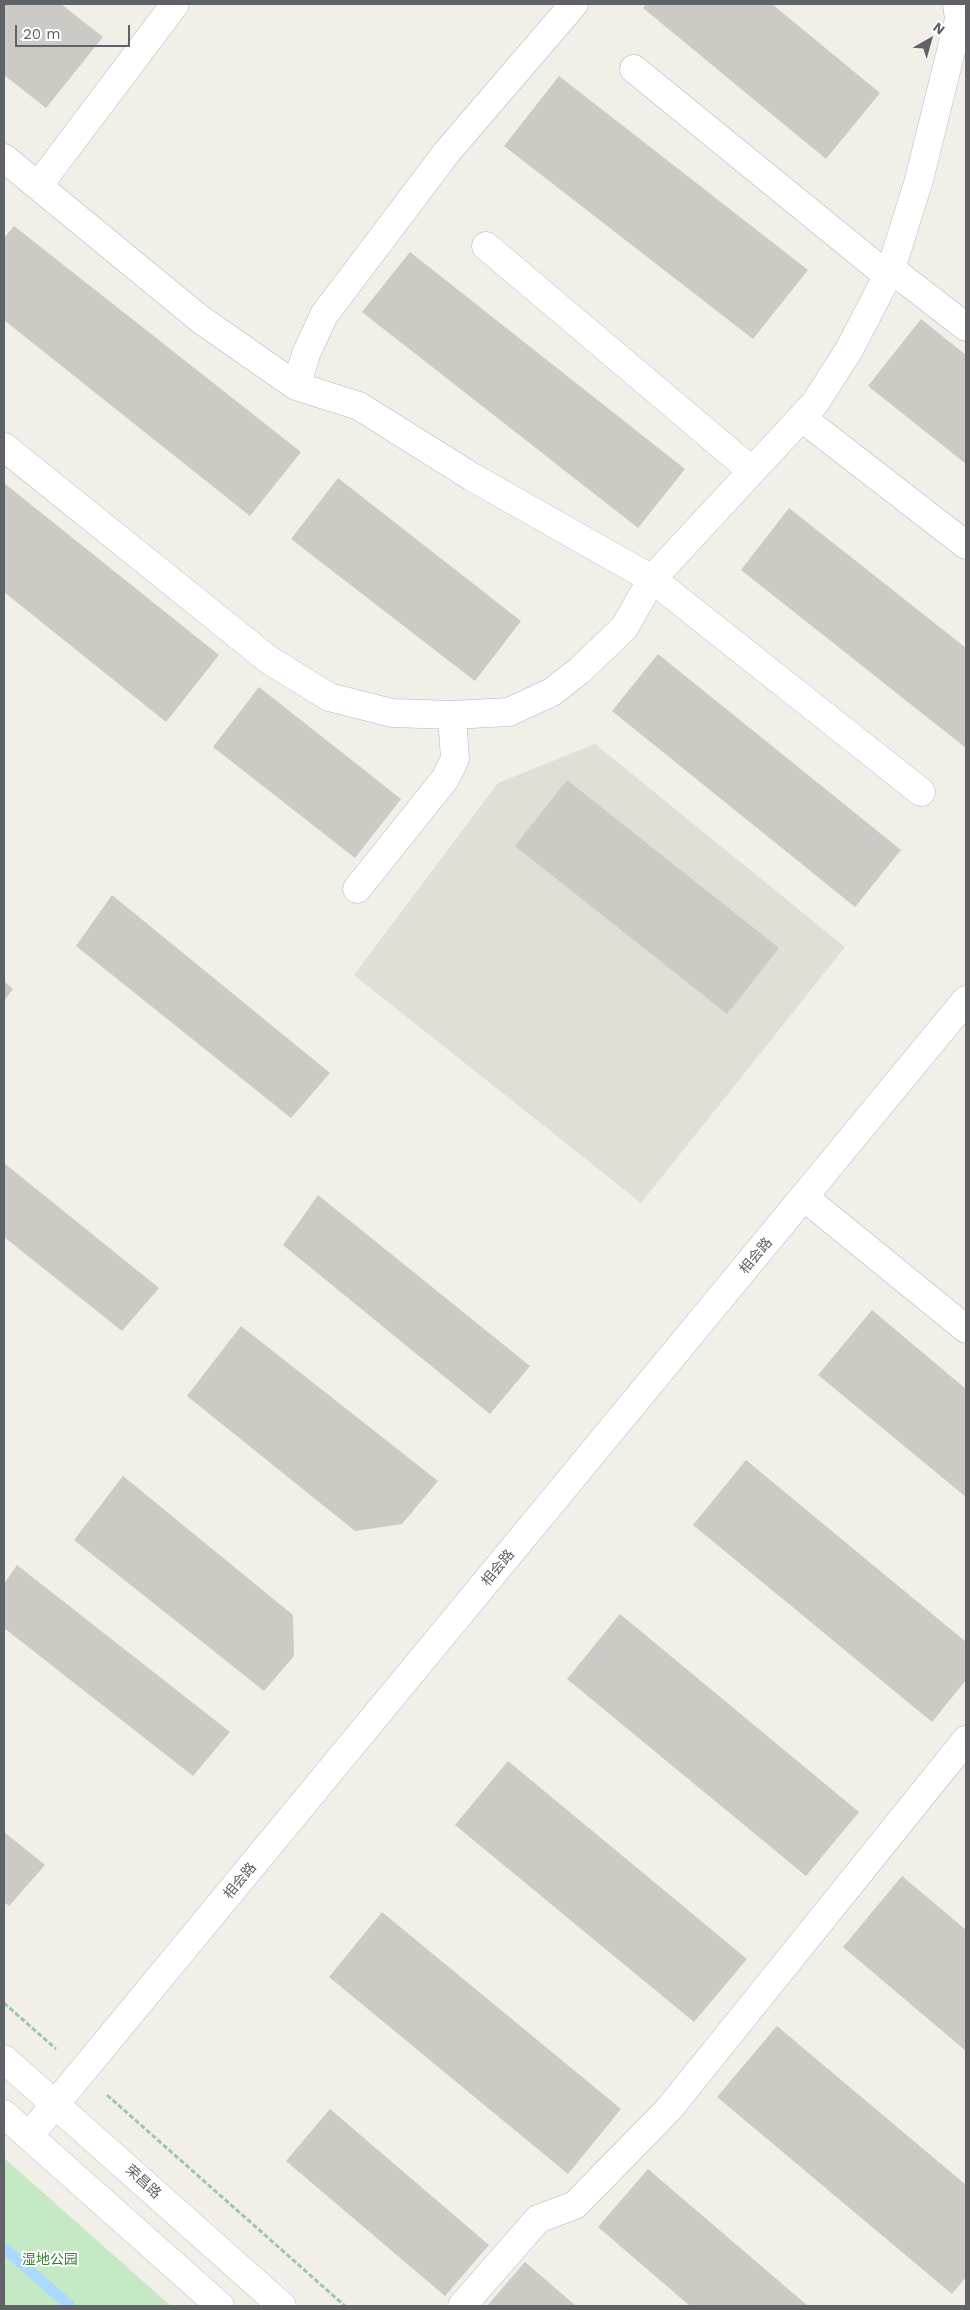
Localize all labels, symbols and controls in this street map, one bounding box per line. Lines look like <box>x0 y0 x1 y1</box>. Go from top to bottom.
scale bar <box>18 15 132 47</box>
north arrow <box>905 15 955 65</box>
text: N <box>930 19 948 38</box>
text: 20 m <box>23 25 61 43</box>
street label: 相会路 <box>736 1235 776 1277</box>
street label: 相会路 <box>478 1547 518 1589</box>
street label: 相会路 <box>220 1860 260 1902</box>
street label: 荣昌路 <box>122 2162 164 2202</box>
park label: 湿地公园 <box>22 2252 78 2268</box>

